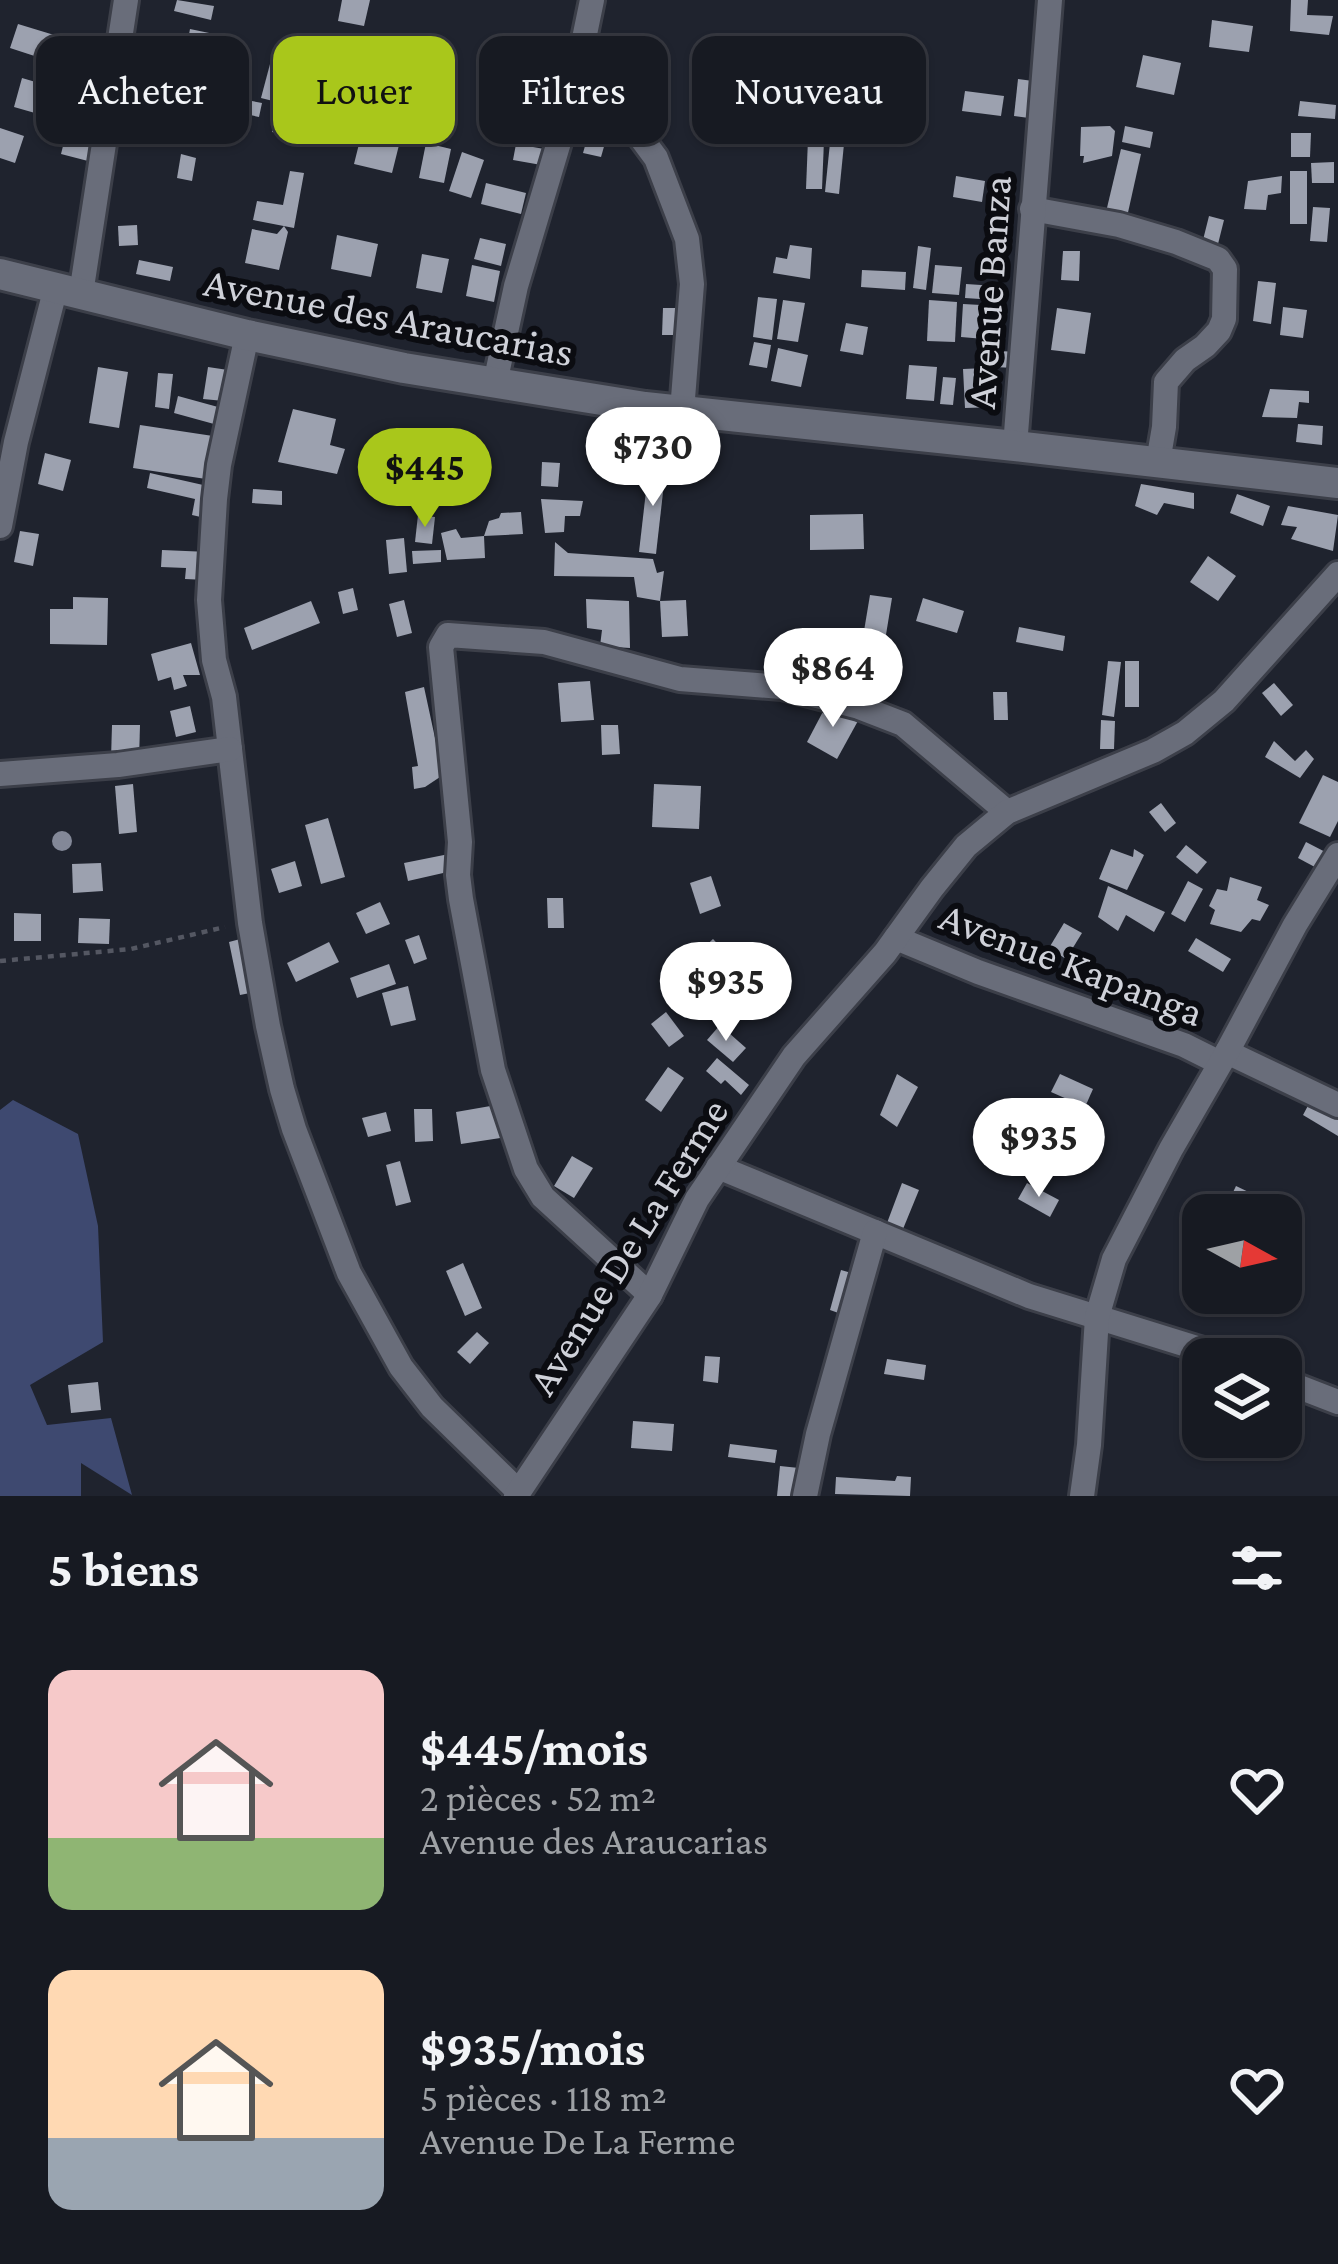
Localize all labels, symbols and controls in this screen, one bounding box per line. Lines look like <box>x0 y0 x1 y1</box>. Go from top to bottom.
chip: Acheter <box>36 36 249 144</box>
chip: Louer <box>273 36 455 144</box>
chip: Filtres <box>479 36 668 144</box>
chip: Nouveau <box>692 36 926 144</box>
street label: Avenue Banza <box>957 174 1020 410</box>
street label: Avenue des Araucarias <box>200 258 577 375</box>
pin: $730 <box>582 407 724 509</box>
text: $730 <box>613 424 693 467</box>
pin: $445 <box>354 428 496 530</box>
text: $445 <box>385 445 465 488</box>
pin: $864 <box>762 628 904 730</box>
text: $864 <box>791 645 875 688</box>
street label: Avenue Kapanga <box>933 892 1210 1035</box>
pin: $935 <box>655 942 797 1044</box>
text: $935 <box>687 959 765 1002</box>
street label: Avenue De La Ferme <box>518 1090 737 1403</box>
pin: $935 <box>968 1098 1110 1200</box>
text: $935 <box>1000 1115 1078 1158</box>
north arrow <box>1182 1194 1302 1314</box>
map controls <box>1182 1194 1302 1458</box>
button: layers <box>1182 1338 1302 1458</box>
icon: filters <box>1224 1535 1290 1601</box>
text: 5 biens <box>48 1540 199 1597</box>
icon: home <box>144 1718 288 1862</box>
text: $445/mois <box>420 1719 648 1776</box>
icon: heart <box>1224 1757 1290 1823</box>
text: 2 pièces · 52 m² <box>420 1776 656 1819</box>
text: Avenue des Araucarias <box>420 1819 768 1862</box>
icon: home <box>144 2018 288 2162</box>
text: $935/mois <box>420 2019 645 2076</box>
icon: heart <box>1224 2057 1290 2123</box>
text: 5 pièces · 118 m² <box>420 2076 667 2119</box>
text: Avenue De La Ferme <box>420 2119 735 2162</box>

